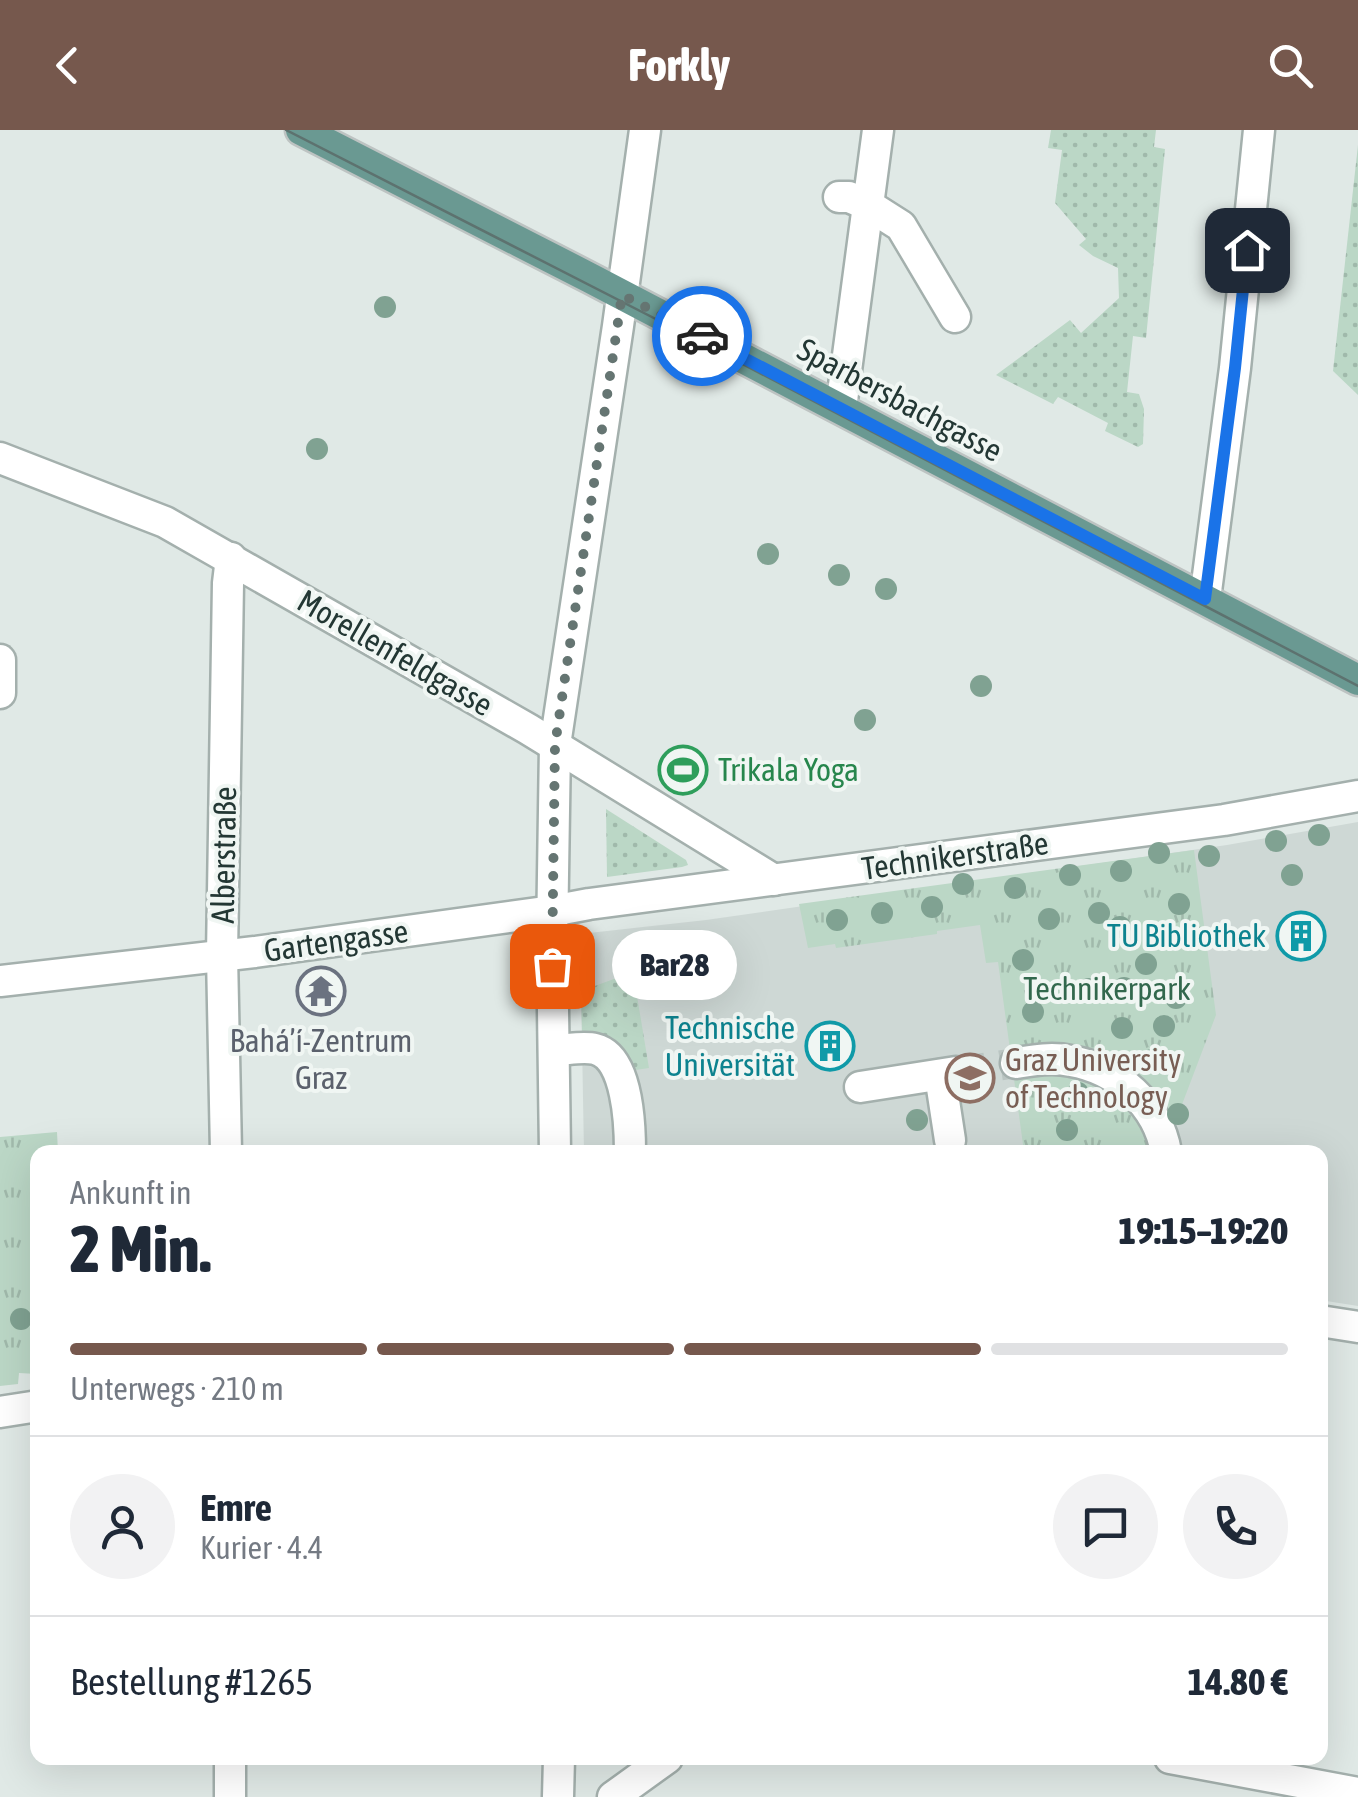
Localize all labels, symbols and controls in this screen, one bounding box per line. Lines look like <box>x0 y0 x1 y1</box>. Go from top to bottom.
icon: back <box>40 38 95 93</box>
icon: search <box>1263 38 1318 93</box>
text: Forkly <box>628 39 730 91</box>
pin <box>1205 208 1290 293</box>
icon: home <box>1220 223 1275 278</box>
courier <box>652 286 752 386</box>
icon: car <box>675 309 730 364</box>
street label: Sparbersbachgasse <box>792 330 1009 469</box>
street label: Morellenfeldgasse <box>291 582 499 723</box>
sports icon: Trikala Yoga <box>657 744 709 796</box>
place label: Trikala Yoga <box>718 751 859 788</box>
street label: Alberstraße <box>204 786 243 924</box>
street label: Technikerstraße <box>859 824 1051 887</box>
building icon: TU Bibliothek <box>1275 910 1327 962</box>
street label: Gartengasse <box>262 912 410 969</box>
place label: TU Bibliothek <box>1107 917 1266 954</box>
pin <box>510 924 595 1009</box>
callout: Bar28 <box>612 931 737 1001</box>
icon: bag <box>525 939 580 994</box>
text: Bar28 <box>640 946 709 983</box>
temple icon: Bahá’í-Zentrum Graz <box>295 965 347 1017</box>
park label: Technikerpark <box>1023 970 1191 1007</box>
place label: Technische Universität <box>664 1009 795 1083</box>
building icon: Technische Universität <box>804 1020 856 1072</box>
place label: Bahá’í-Zentrum Graz <box>230 1022 412 1096</box>
place label: Graz University of Technology <box>1005 1041 1181 1115</box>
school or university icon: Graz University of Technology <box>944 1052 996 1104</box>
text: Ankunft in <box>70 1174 192 1211</box>
text: 19:15–19:20 <box>1118 1209 1288 1252</box>
text: 2 Min. <box>70 1211 211 1286</box>
text: Unterwegs · 210 m <box>70 1370 284 1407</box>
button: person <box>70 1474 175 1579</box>
button: chat <box>1053 1474 1158 1579</box>
button: phone <box>1183 1474 1288 1579</box>
text: Emre <box>200 1486 272 1529</box>
text: Kurier · 4.4 <box>200 1529 323 1566</box>
text: Bestellung #1265 <box>70 1660 313 1703</box>
text: 14.80 € <box>1187 1660 1288 1703</box>

